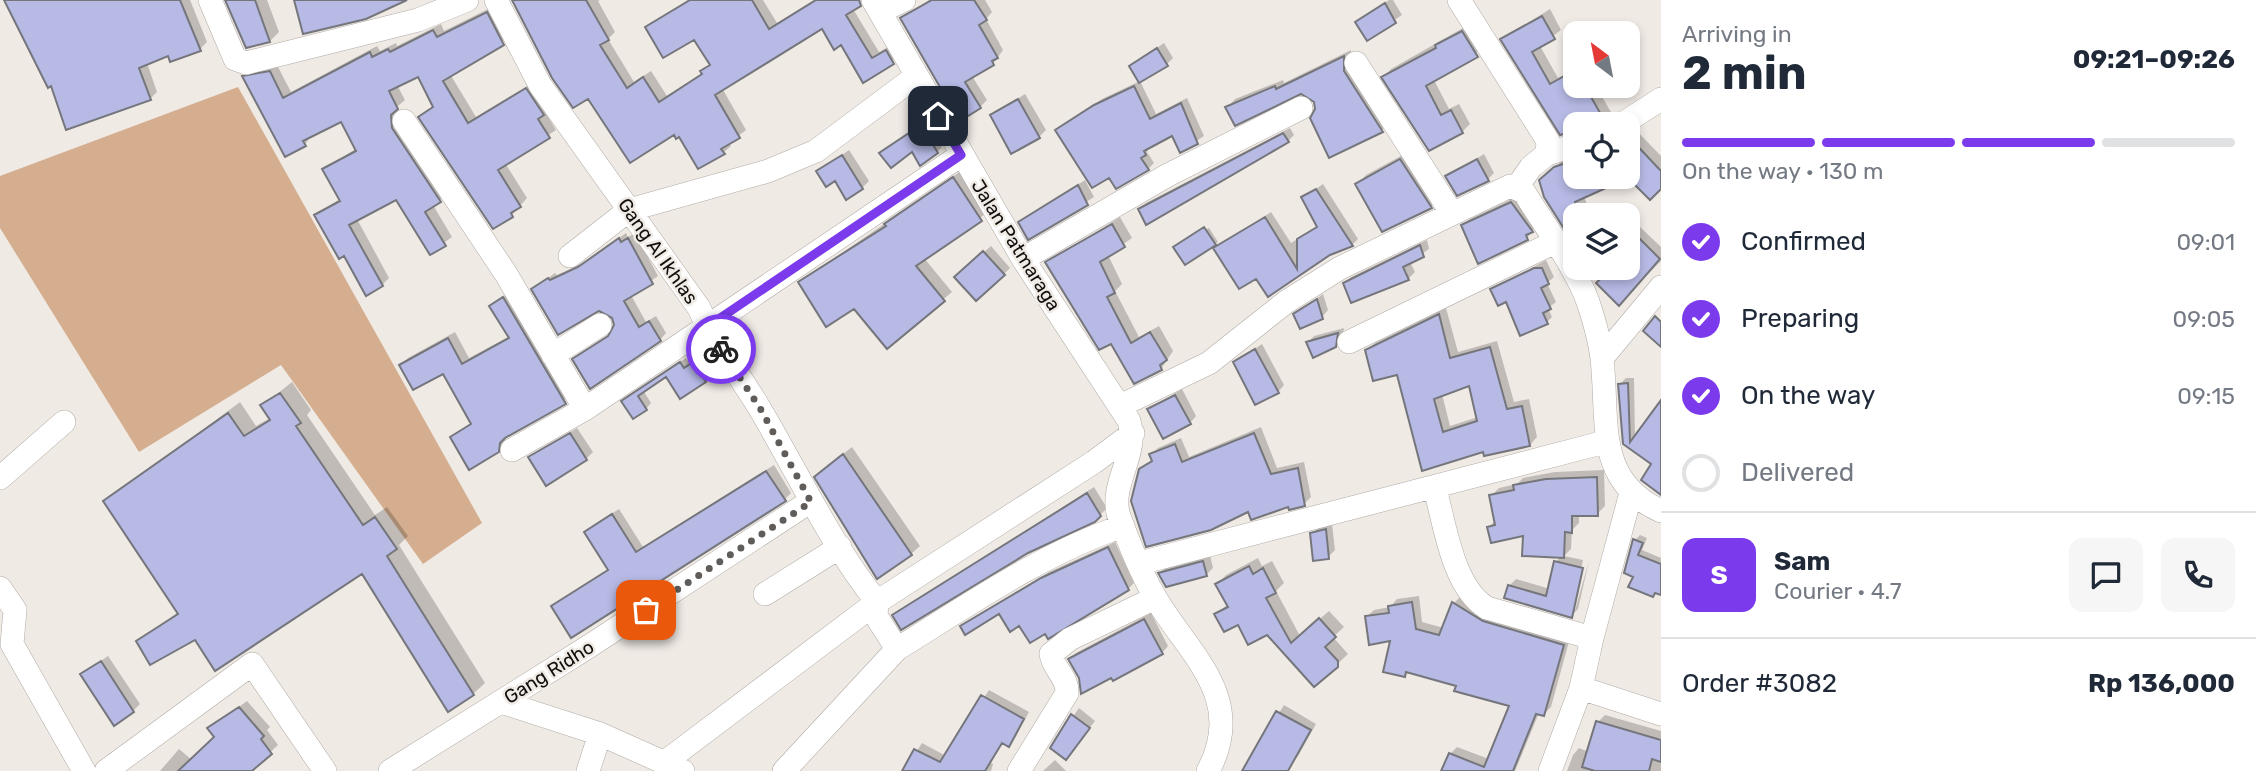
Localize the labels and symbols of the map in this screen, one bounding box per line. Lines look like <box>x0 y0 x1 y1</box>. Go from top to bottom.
north arrow <box>1563 21 1640 98</box>
pin <box>908 86 968 146</box>
street label: Jalan Patmaraga <box>966 175 1066 315</box>
street label: Gang Al Ikhlas <box>613 194 703 308</box>
courier <box>686 314 756 384</box>
pin <box>616 580 676 640</box>
street label: Gang Ridho <box>500 635 598 709</box>

